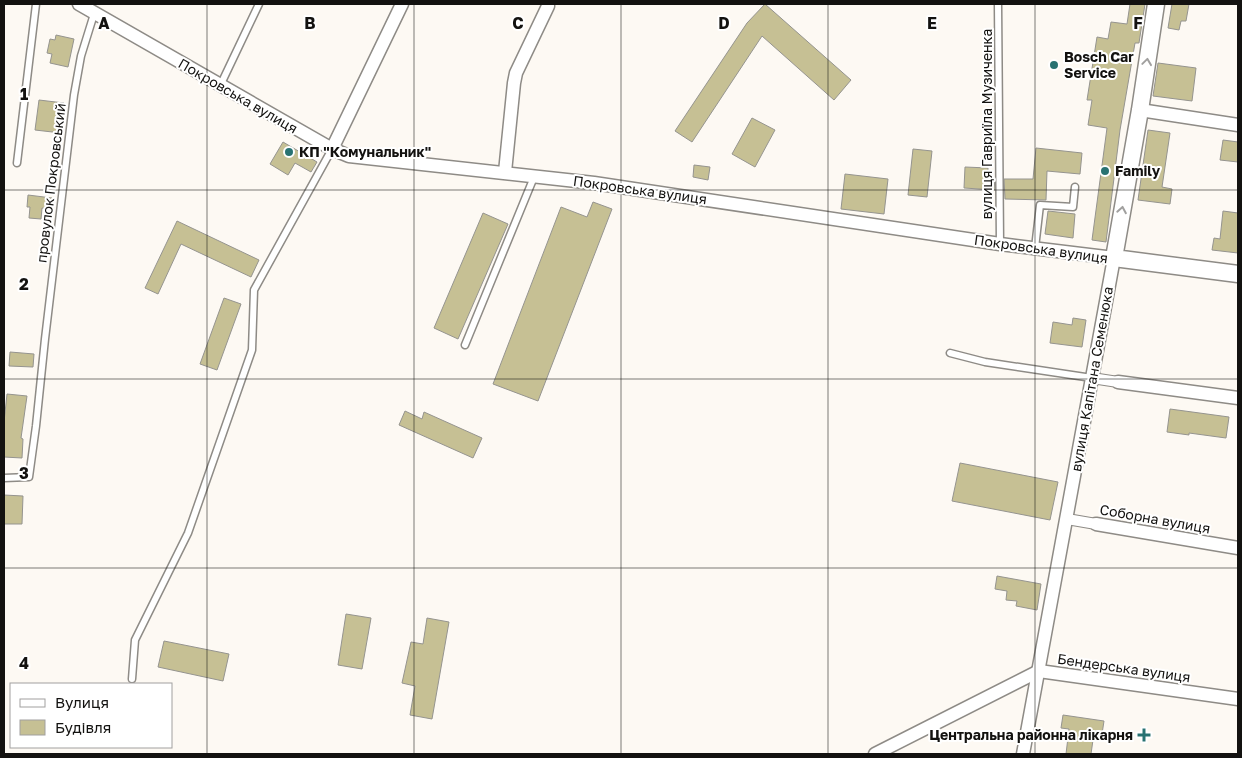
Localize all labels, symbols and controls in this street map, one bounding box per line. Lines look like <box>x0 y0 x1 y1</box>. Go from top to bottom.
text: A <box>98 13 110 33</box>
text: B <box>304 13 316 33</box>
text: C <box>512 13 524 33</box>
text: D <box>718 13 730 33</box>
text: E <box>927 13 937 33</box>
text: F <box>1133 13 1143 33</box>
street label: вулиця Гавриїла Музиченка <box>978 29 995 219</box>
place label: Bosch Car Service <box>1064 48 1134 81</box>
street label: Покровська вулиця <box>176 54 301 137</box>
one-way arrow <box>1141 58 1152 66</box>
marker: Bosch Car Service <box>1048 59 1060 71</box>
text: 1 <box>20 84 28 104</box>
street label: провулок Покровський <box>32 102 69 264</box>
place label: КП "Комунальник" <box>299 143 431 160</box>
marker: КП "Комунальник" <box>283 146 295 158</box>
place label: Family <box>1115 162 1161 179</box>
marker: Family <box>1099 165 1111 177</box>
street label: Покровська вулиця <box>572 172 708 207</box>
one-way arrow <box>1117 206 1127 215</box>
street label: Покровська вулиця <box>973 231 1109 266</box>
text: 2 <box>19 274 29 294</box>
street label: вулиця Капітана Семенюка <box>1067 285 1116 473</box>
text: 3 <box>19 463 29 483</box>
street label: Соборна вулиця <box>1098 500 1212 537</box>
street label: Бендерська вулиця <box>1056 650 1192 685</box>
text: 4 <box>19 653 29 673</box>
legend <box>10 683 172 748</box>
text: Вулиця <box>55 693 109 711</box>
text: Будівля <box>55 718 111 736</box>
place label: Центральна районна лікарня <box>929 726 1133 743</box>
marker: Центральна районна лікарня <box>1137 728 1151 742</box>

